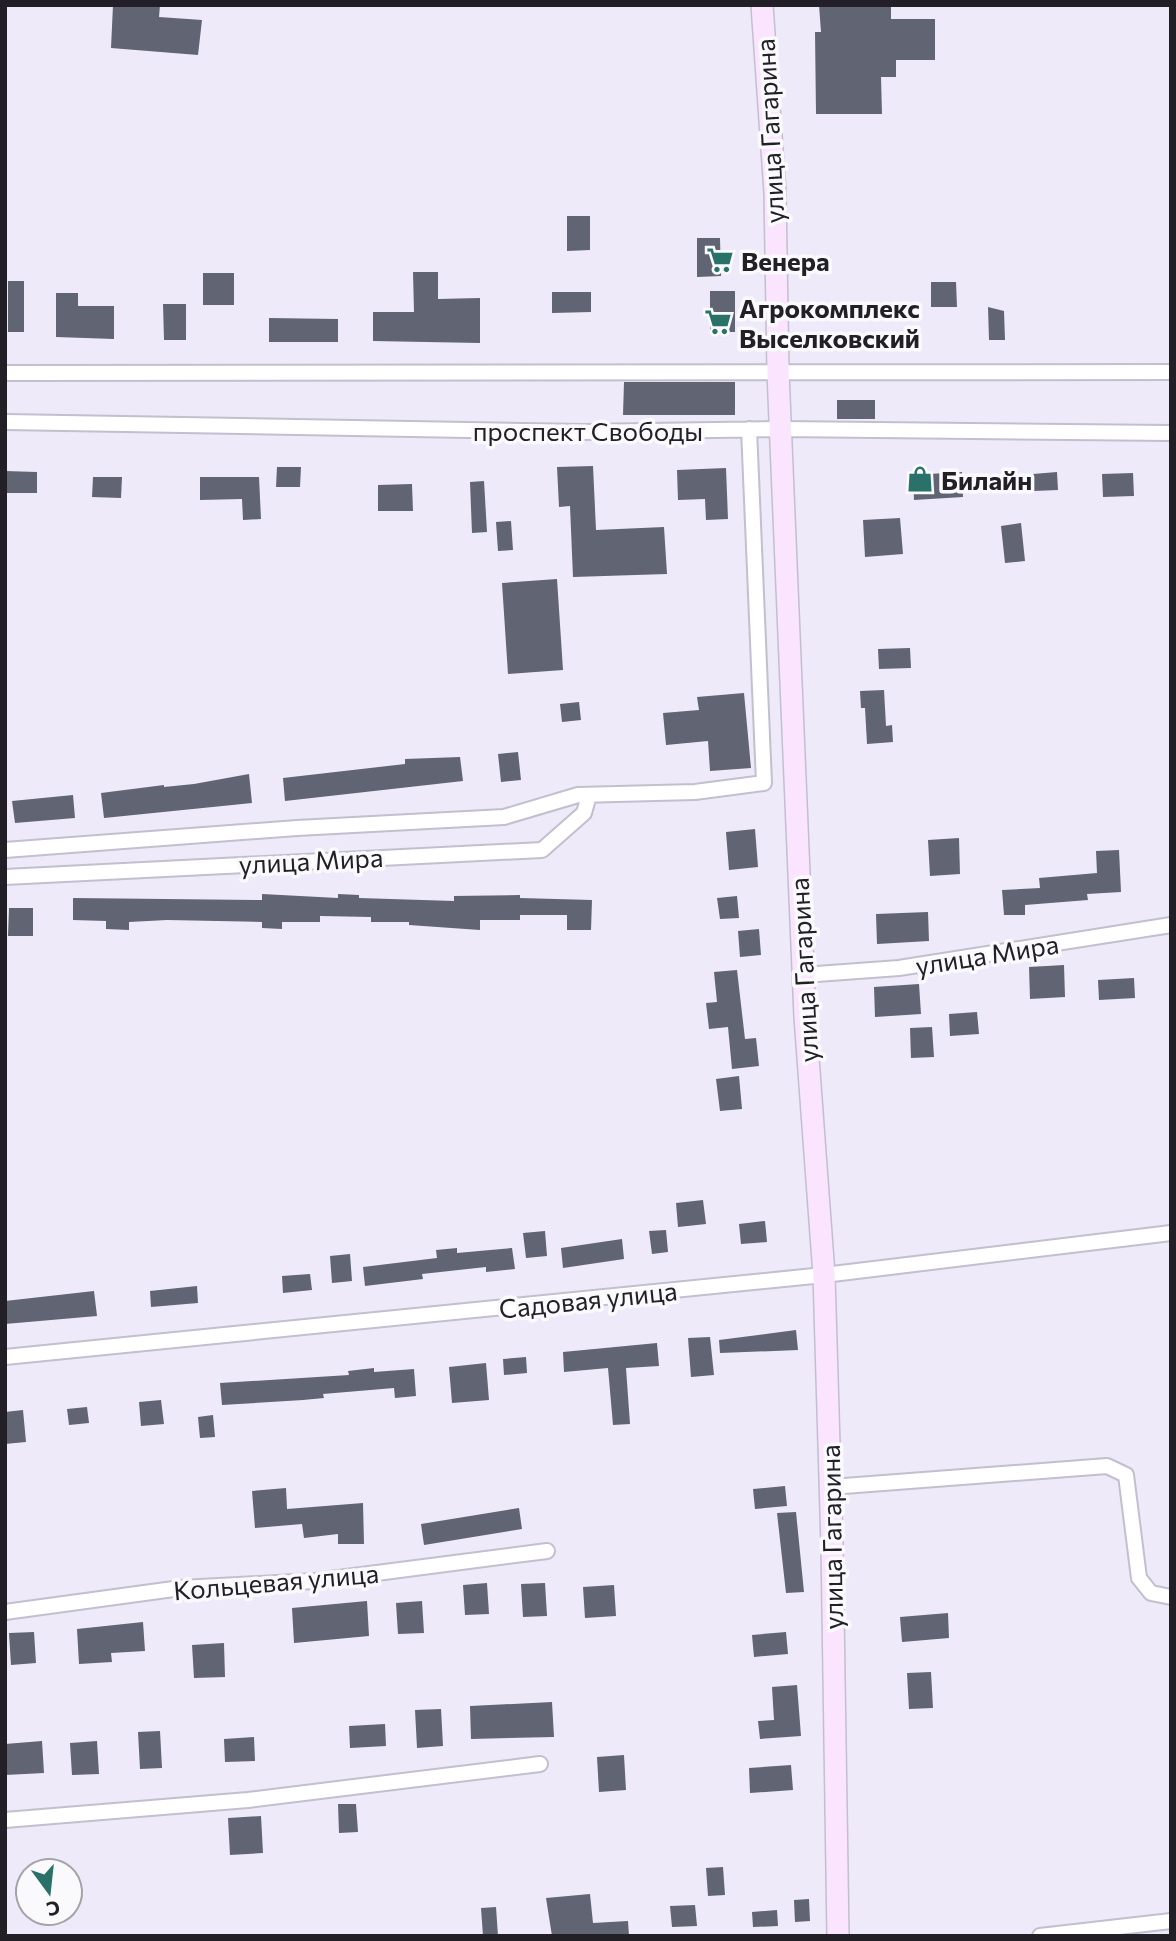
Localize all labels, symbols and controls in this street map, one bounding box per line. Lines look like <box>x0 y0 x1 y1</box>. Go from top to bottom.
street label: улица Гагарина <box>749 38 789 224</box>
supermarket icon: Венера <box>705 245 735 275</box>
place label: Венера <box>741 245 830 276</box>
place label: Агрокомплекс Выселковский <box>739 292 920 353</box>
supermarket icon: Агрокомплекс Выселковский <box>703 307 733 337</box>
street label: проспект Свободы <box>473 415 703 446</box>
shop icon: Билайн <box>905 464 935 494</box>
place label: Билайн <box>941 464 1032 495</box>
street label: улица Мира <box>238 841 384 879</box>
street label: улица Гагарина <box>783 877 823 1063</box>
street label: улица Мира <box>913 927 1061 981</box>
street label: Садовая улица <box>497 1274 679 1324</box>
street label: улица Гагарина <box>814 1444 848 1630</box>
street label: Кольцевая улица <box>172 1557 380 1605</box>
north arrow <box>14 1857 84 1927</box>
text: С <box>44 1896 63 1922</box>

